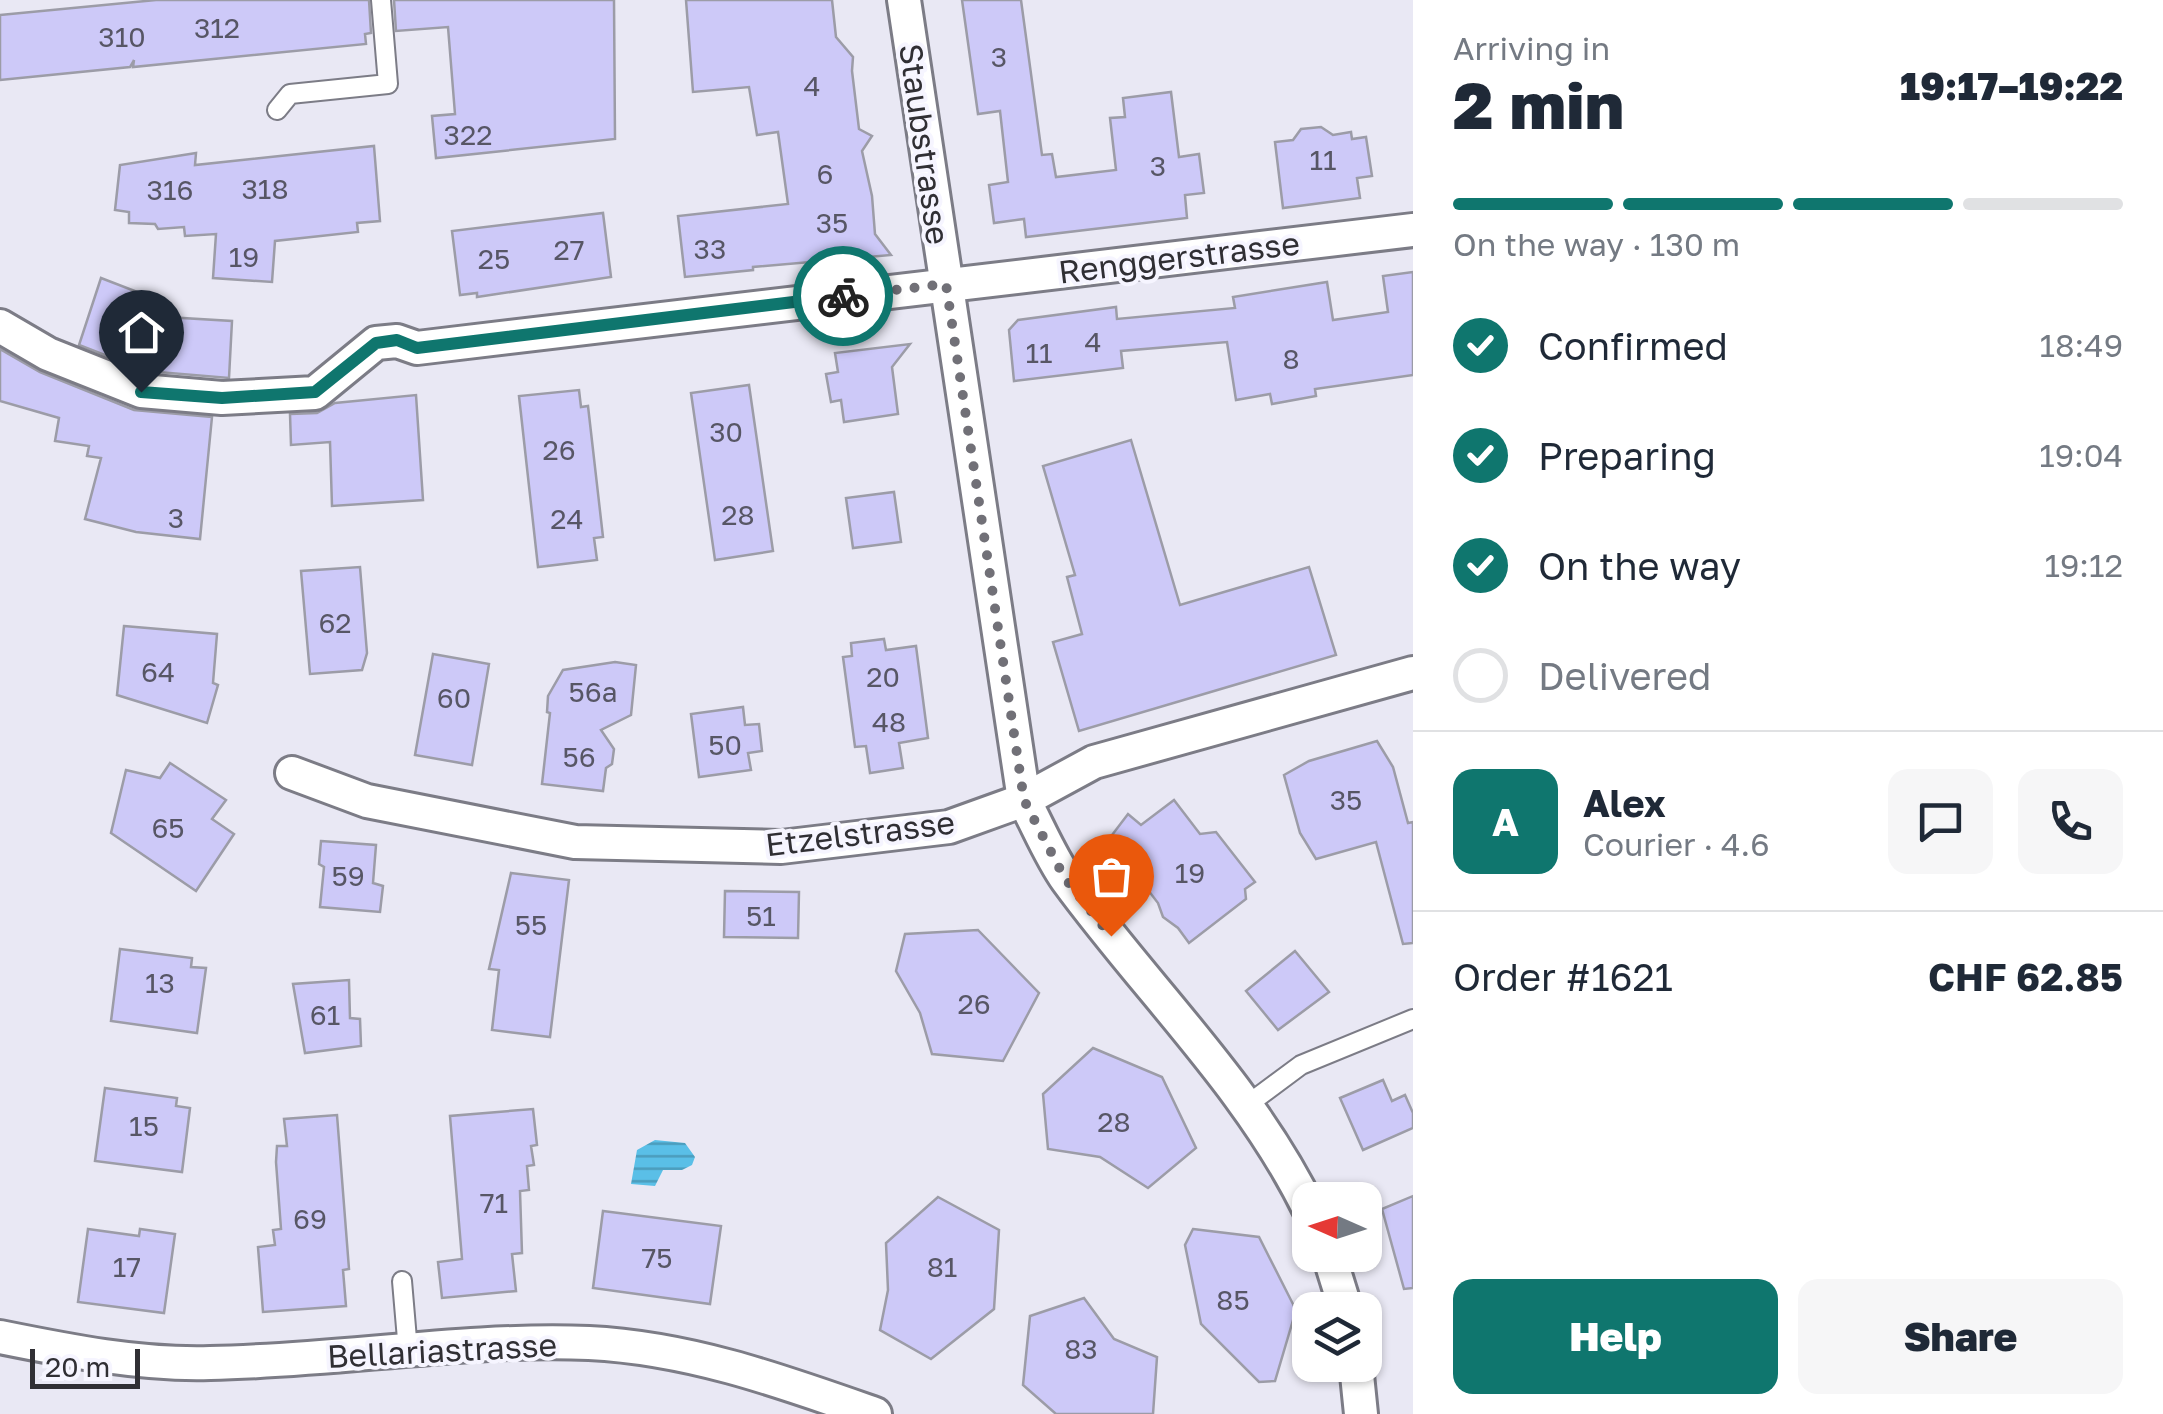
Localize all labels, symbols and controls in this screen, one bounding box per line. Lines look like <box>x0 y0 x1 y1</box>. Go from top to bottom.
house number: 312 <box>194 11 240 44</box>
house number: 310 <box>98 20 146 53</box>
text: Arriving in <box>1453 29 1610 67</box>
house number: 3 <box>991 40 1007 73</box>
street label: Staubstrasse <box>892 41 958 247</box>
text: 19:17–19:22 <box>1900 63 2123 108</box>
text: 2 min <box>1453 65 1624 143</box>
house number: 4 <box>803 69 821 102</box>
house number: 322 <box>444 118 492 151</box>
house number: 11 <box>1309 143 1337 176</box>
house number: 3 <box>1150 149 1166 182</box>
house number: 6 <box>817 157 833 190</box>
house number: 318 <box>241 172 289 205</box>
house number: 316 <box>147 173 193 206</box>
house number: 35 <box>816 206 848 239</box>
street label: Renggerstrasse <box>1056 223 1302 291</box>
text: On the way · 130 m <box>1453 225 1740 263</box>
house number: 33 <box>694 232 726 265</box>
house number: 27 <box>553 233 585 266</box>
house number: 19 <box>229 240 259 273</box>
house number: 25 <box>478 242 510 275</box>
courier <box>793 246 893 346</box>
icon: bike <box>816 269 871 324</box>
pin <box>99 290 184 393</box>
icon: home <box>114 305 169 360</box>
icon: check <box>1453 318 1508 373</box>
text: Confirmed <box>1538 323 1728 368</box>
house number: 4 <box>1084 325 1102 358</box>
text: 18:49 <box>2039 326 2123 364</box>
house number: 11 <box>1025 336 1053 369</box>
house number: 8 <box>1282 342 1300 375</box>
house number: 30 <box>709 415 743 448</box>
icon: check <box>1453 428 1508 483</box>
house number: 26 <box>542 433 576 466</box>
text: Preparing <box>1538 433 1716 478</box>
text: 19:04 <box>2039 436 2123 474</box>
house number: 28 <box>721 498 755 531</box>
house number: 3 <box>168 501 184 534</box>
house number: 24 <box>550 502 584 535</box>
icon: check <box>1453 538 1508 593</box>
text: On the way <box>1538 543 1741 588</box>
text: 19:12 <box>2044 546 2123 584</box>
house number: 62 <box>318 606 352 639</box>
text: Delivered <box>1538 653 1711 698</box>
house number: 64 <box>141 655 175 688</box>
house number: 20 <box>866 660 900 693</box>
house number: 56a <box>568 675 618 708</box>
house number: 60 <box>437 681 471 714</box>
house number: 48 <box>872 705 906 738</box>
house number: 50 <box>708 728 742 761</box>
house number: 56 <box>562 740 596 773</box>
button: chat <box>1888 769 1993 874</box>
button: phone <box>2018 769 2123 874</box>
text: Alex <box>1583 780 1666 825</box>
house number: 35 <box>1330 783 1362 816</box>
text: A <box>1492 799 1519 844</box>
street label: Etzelstrasse <box>763 803 957 863</box>
house number: 65 <box>151 811 185 844</box>
text: Courier · 4.6 <box>1583 825 1770 863</box>
pin <box>1069 834 1154 937</box>
icon: bag <box>1084 849 1139 904</box>
house number: 19 <box>1175 856 1205 889</box>
house number: 59 <box>331 859 365 892</box>
house number: 51 <box>746 899 776 932</box>
house number: 55 <box>515 908 547 941</box>
text: Order #1621 <box>1453 954 1673 999</box>
text: CHF 62.85 <box>1928 954 2123 999</box>
house number: 13 <box>145 966 175 999</box>
house number: 26 <box>957 987 991 1020</box>
house number: 61 <box>310 998 340 1031</box>
house number: 28 <box>1097 1105 1131 1138</box>
house number: 15 <box>129 1109 159 1142</box>
north arrow <box>1292 1182 1382 1272</box>
map controls <box>1292 1182 1382 1382</box>
house number: 71 <box>480 1186 508 1219</box>
house number: 69 <box>293 1202 327 1235</box>
house number: 75 <box>641 1241 673 1274</box>
house number: 17 <box>113 1250 141 1283</box>
house number: 81 <box>927 1250 957 1283</box>
button: Help <box>1453 1279 1778 1394</box>
button: Share <box>1798 1279 2123 1394</box>
house number: 85 <box>1216 1283 1250 1316</box>
button: layers <box>1292 1292 1382 1382</box>
street label: Bellariastrasse <box>326 1325 558 1375</box>
house number: 83 <box>1064 1332 1098 1365</box>
scale bar <box>30 1344 140 1388</box>
text: 20 m <box>45 1350 110 1383</box>

